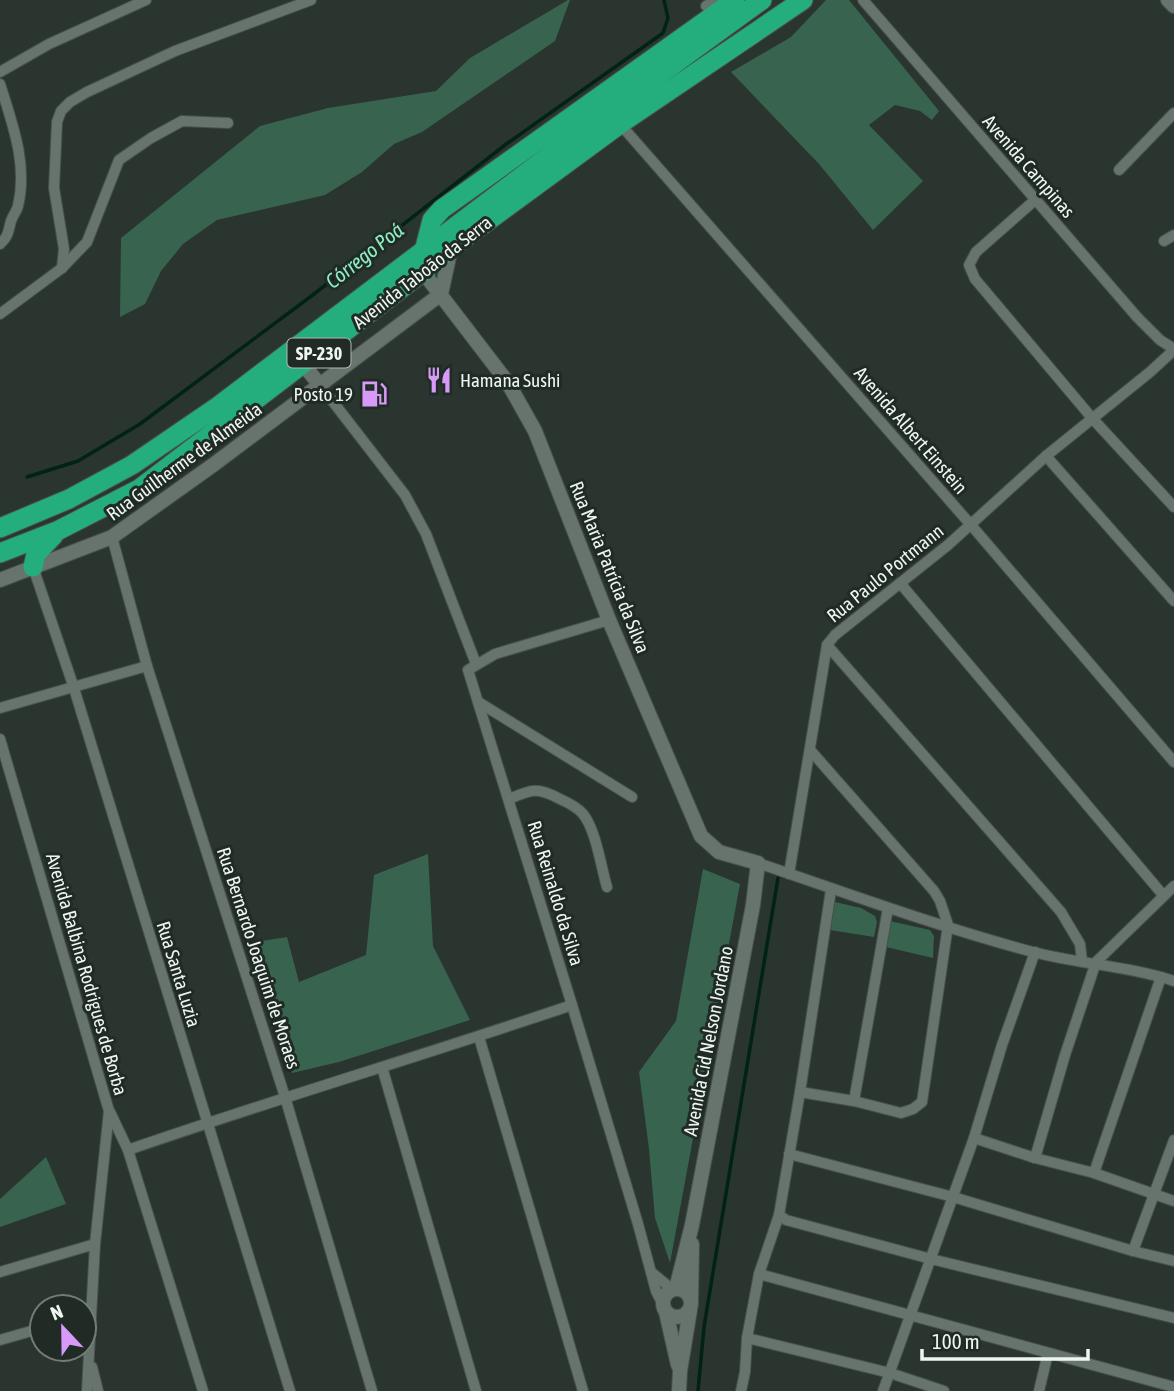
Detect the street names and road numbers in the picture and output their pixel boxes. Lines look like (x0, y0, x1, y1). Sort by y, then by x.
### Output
street label: Avenida Campinas (978, 110, 1080, 222)
street label: Avenida Taboão da Serra (348, 211, 496, 333)
road number: SP-230 (288, 338, 350, 368)
street label: Avenida Albert Einstein (850, 362, 972, 498)
street label: Rua Guilherme de Almeida (102, 397, 266, 525)
street label: Rua Maria Patrícia da Silva (565, 478, 655, 656)
street label: Rua Paulo Portmann (822, 519, 948, 627)
street label: Rua Reinaldo da Silva (524, 818, 588, 968)
street label: Rua Bernardo Joaquim de Moraes (213, 845, 305, 1072)
street label: Avenida Balbina Rodrigues de Borba (42, 850, 132, 1098)
street label: Rua Santa Luzia (152, 918, 206, 1030)
street label: Avenida Cid Nelson Jordano (679, 944, 737, 1138)

